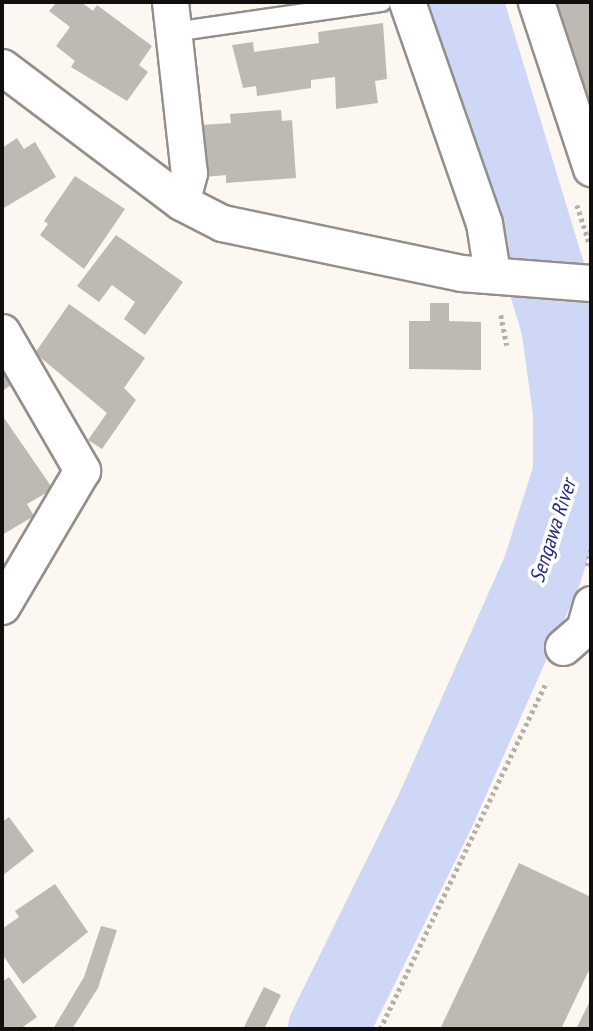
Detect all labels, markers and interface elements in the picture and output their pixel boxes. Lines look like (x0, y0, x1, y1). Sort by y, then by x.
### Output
water label: Sengawa River (525, 476, 581, 586)

